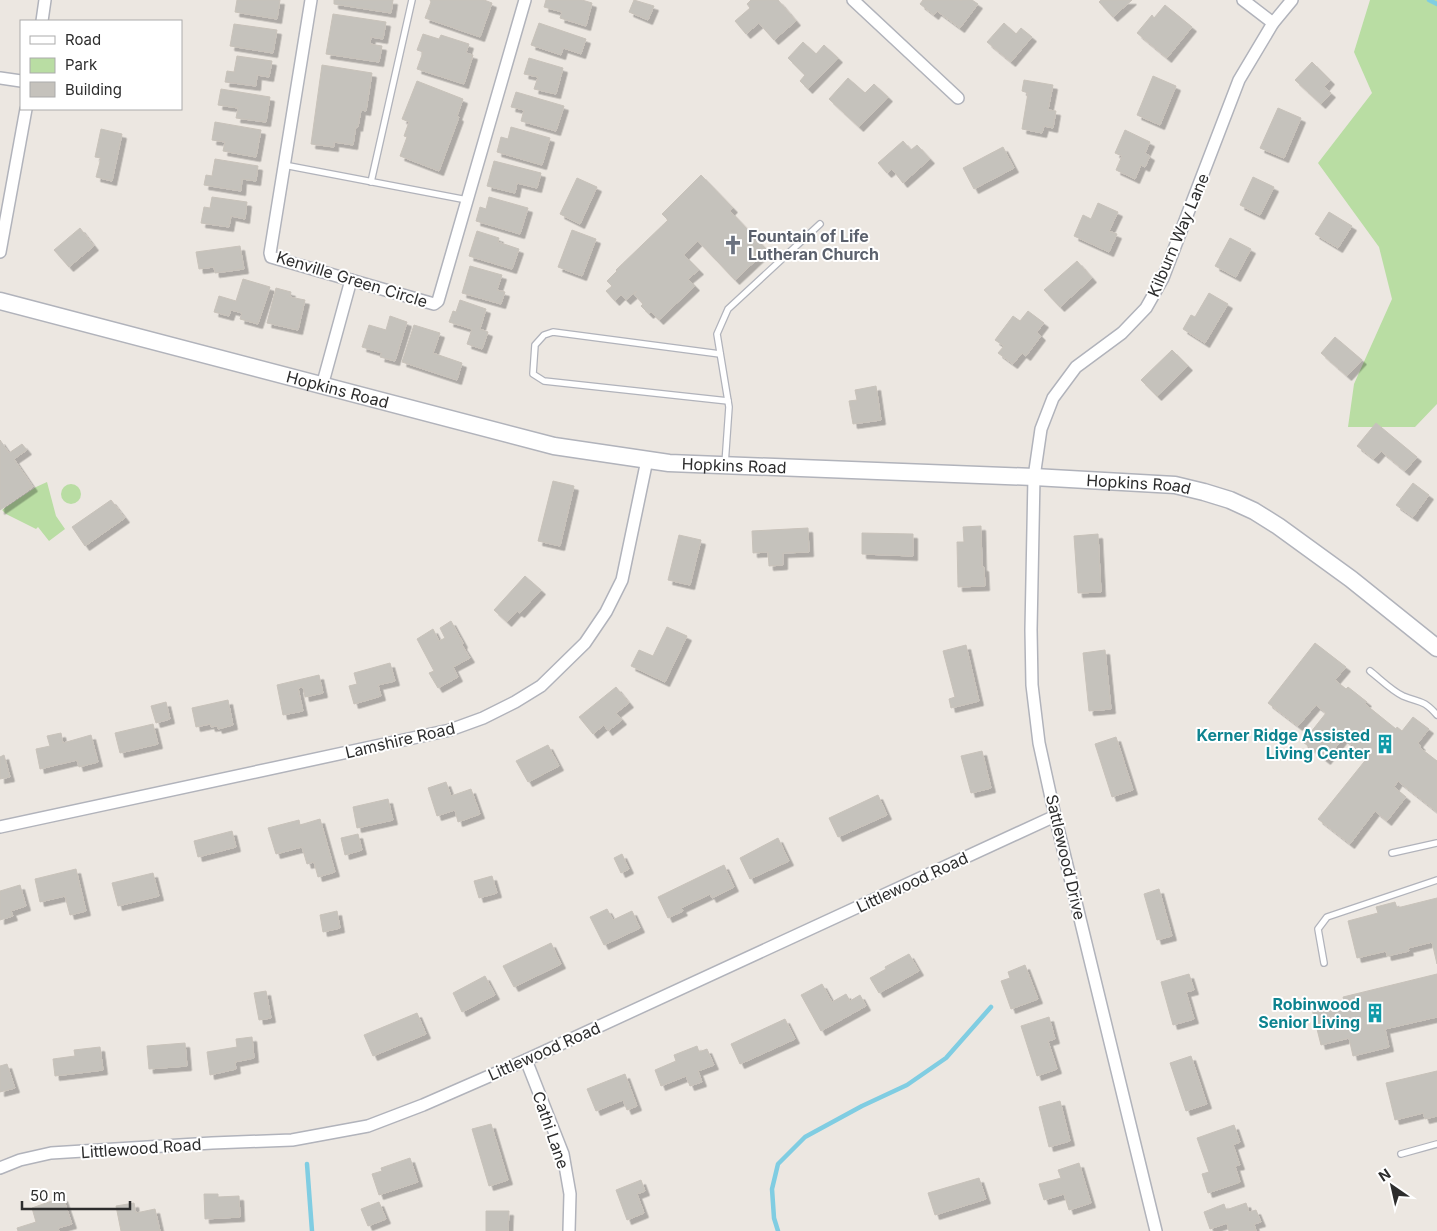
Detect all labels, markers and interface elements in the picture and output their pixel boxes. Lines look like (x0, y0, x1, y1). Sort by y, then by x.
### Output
legend (20, 20, 182, 110)
text: Road (65, 30, 101, 49)
text: Park (65, 55, 98, 74)
text: Building (65, 80, 122, 99)
street label: Kilburn Way Lane (1143, 170, 1213, 300)
place label: Fountain of Life Lutheran Church (748, 226, 879, 264)
church icon: Fountain of Life Lutheran Church (722, 234, 744, 256)
street label: Kenville Green Circle (274, 246, 430, 312)
street label: Hopkins Road (284, 366, 391, 412)
street label: Hopkins Road (681, 453, 787, 477)
street label: Hopkins Road (1086, 470, 1193, 498)
street label: Lamshire Road (343, 718, 457, 762)
place label: Kerner Ridge Assisted Living Center (1197, 725, 1370, 763)
building icon: Kerner Ridge Assisted Living Center (1374, 733, 1396, 755)
street label: Sattlewood Drive (1042, 792, 1090, 922)
street label: Littlewood Road (853, 847, 971, 917)
place label: Robinwood Senior Living (1258, 994, 1360, 1032)
building icon: Robinwood Senior Living (1364, 1002, 1386, 1024)
street label: Littlewood Road (485, 1017, 603, 1085)
street label: Cathi Lane (528, 1089, 574, 1171)
street label: Littlewood Road (80, 1134, 202, 1162)
north arrow (1367, 1161, 1417, 1211)
text: N (1375, 1165, 1394, 1185)
scale bar (22, 1178, 130, 1210)
text: 50 m (30, 1186, 66, 1205)

